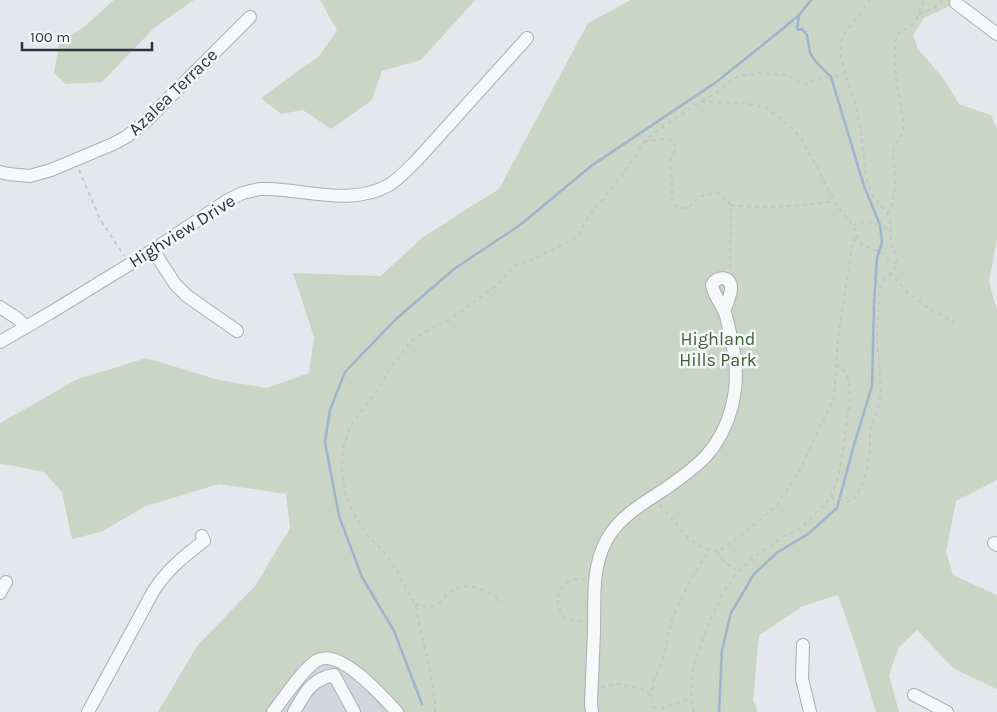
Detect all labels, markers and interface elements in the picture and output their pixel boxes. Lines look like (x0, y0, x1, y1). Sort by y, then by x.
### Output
scale bar (22, 20, 152, 52)
text: 100 m (30, 28, 70, 46)
street label: Azalea Terrace (124, 44, 222, 140)
street label: Highview Drive (125, 189, 239, 273)
park label: Highland Hills Park (679, 328, 757, 371)

